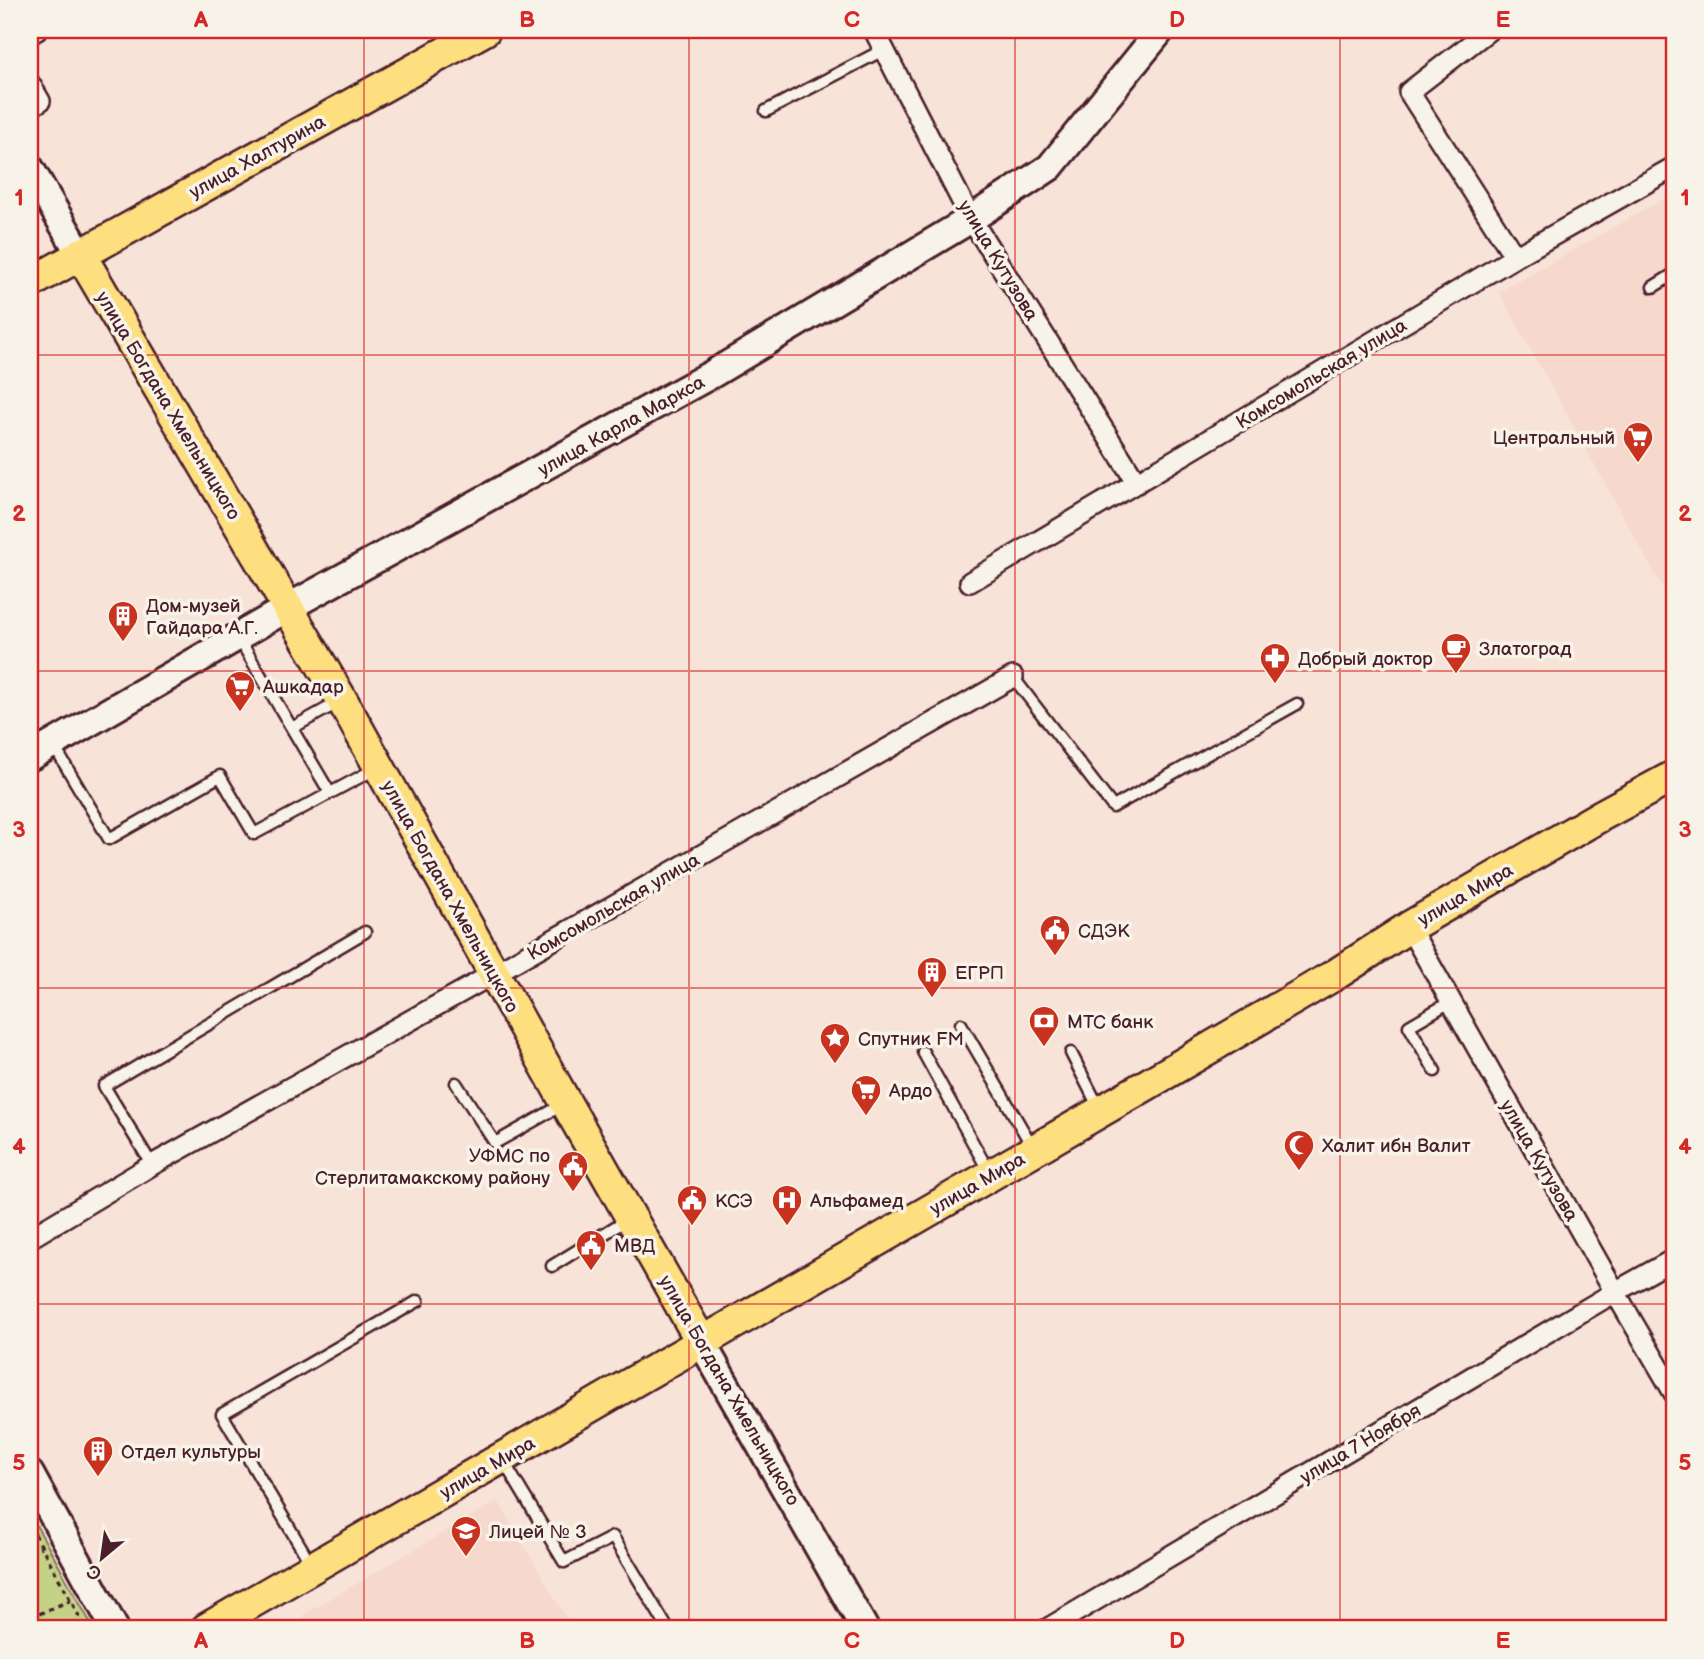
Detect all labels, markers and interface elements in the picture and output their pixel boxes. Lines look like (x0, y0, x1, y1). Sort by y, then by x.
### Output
text: A (193, 6, 209, 34)
text: B (519, 6, 535, 34)
text: C (844, 6, 860, 34)
text: D (1169, 6, 1185, 34)
text: E (1496, 6, 1511, 34)
street label: улица Халтурина (186, 110, 330, 204)
text: 1 (14, 184, 24, 212)
text: 1 (1680, 184, 1690, 212)
street label: улица Кутузова (953, 196, 1043, 325)
street label: улица Богдана Хмельницкого (90, 288, 245, 524)
street label: Комсомольская улица (1232, 314, 1411, 434)
street label: улица Карла Маркса (534, 371, 709, 482)
supermarket icon: Центральный (1621, 420, 1655, 464)
place label: Центральный (1493, 427, 1615, 450)
text: 2 (12, 500, 26, 528)
text: 2 (1678, 500, 1692, 528)
place label: Дом-музей Гайдара А.Г. (146, 595, 258, 640)
building icon: Дом-музей Гайдара А.Г. (106, 599, 140, 643)
cafe icon: Златоград (1439, 631, 1473, 675)
place label: Златоград (1479, 638, 1572, 661)
pharmacy icon: Добрый доктор (1258, 641, 1292, 685)
place label: Добрый доктор (1298, 648, 1433, 671)
supermarket icon: Ашкадар (223, 669, 257, 713)
place label: Ашкадар (262, 676, 344, 699)
street label: улица Богдана Хмельницкого (376, 777, 523, 1017)
text: 3 (12, 816, 26, 844)
text: 3 (1678, 816, 1692, 844)
street label: Комсомольская улица (524, 849, 704, 966)
street label: улица Мира (1414, 859, 1517, 932)
public building icon: СДЭК (1038, 913, 1072, 957)
place label: СДЭК (1078, 920, 1130, 943)
building icon: ЕГРП (915, 955, 949, 999)
place label: ЕГРП (955, 962, 1004, 985)
bank icon: МТС банк (1027, 1004, 1061, 1048)
place label: МТС банк (1067, 1011, 1153, 1034)
place icon: Спутник FM (818, 1021, 852, 1065)
place label: Спутник FM (858, 1028, 964, 1051)
supermarket icon: Ардо (849, 1073, 883, 1117)
place label: Ардо (888, 1080, 932, 1103)
street label: улица Кутузова (1495, 1096, 1583, 1226)
mosque icon: Халит ибн Валит (1282, 1128, 1316, 1172)
text: 4 (12, 1133, 26, 1161)
text: 4 (1678, 1133, 1692, 1161)
place label: Халит ибн Валит (1322, 1135, 1471, 1158)
place label: УФМС по Стерлитамакскому району (315, 1145, 550, 1190)
street label: улица Мира (926, 1148, 1029, 1221)
public building icon: УФМС по Стерлитамакскому району (556, 1149, 590, 1193)
public building icon: КСЭ (675, 1183, 709, 1227)
hospital icon: Альфамед (770, 1183, 804, 1227)
place label: КСЭ (715, 1190, 753, 1213)
place label: Альфамед (809, 1190, 904, 1213)
public building icon: МВД (574, 1228, 608, 1272)
place label: МВД (614, 1235, 655, 1258)
street label: улица Богдана Хмельницкого (653, 1272, 804, 1510)
street label: улица 7 Ноября (1296, 1399, 1425, 1489)
street label: улица Мира (436, 1432, 539, 1505)
building icon: Отдел культуры (81, 1434, 115, 1478)
place label: Отдел культуры (121, 1441, 261, 1464)
text: 5 (12, 1449, 26, 1477)
text: 5 (1678, 1449, 1692, 1477)
school or university icon: Лицей № 3 (449, 1514, 483, 1558)
place label: Лицей № 3 (488, 1521, 587, 1544)
north arrow (66, 1522, 136, 1592)
text: С (83, 1558, 106, 1585)
text: A (193, 1627, 209, 1655)
text: B (519, 1627, 535, 1655)
text: C (844, 1627, 860, 1655)
text: D (1169, 1627, 1185, 1655)
text: E (1496, 1627, 1511, 1655)

